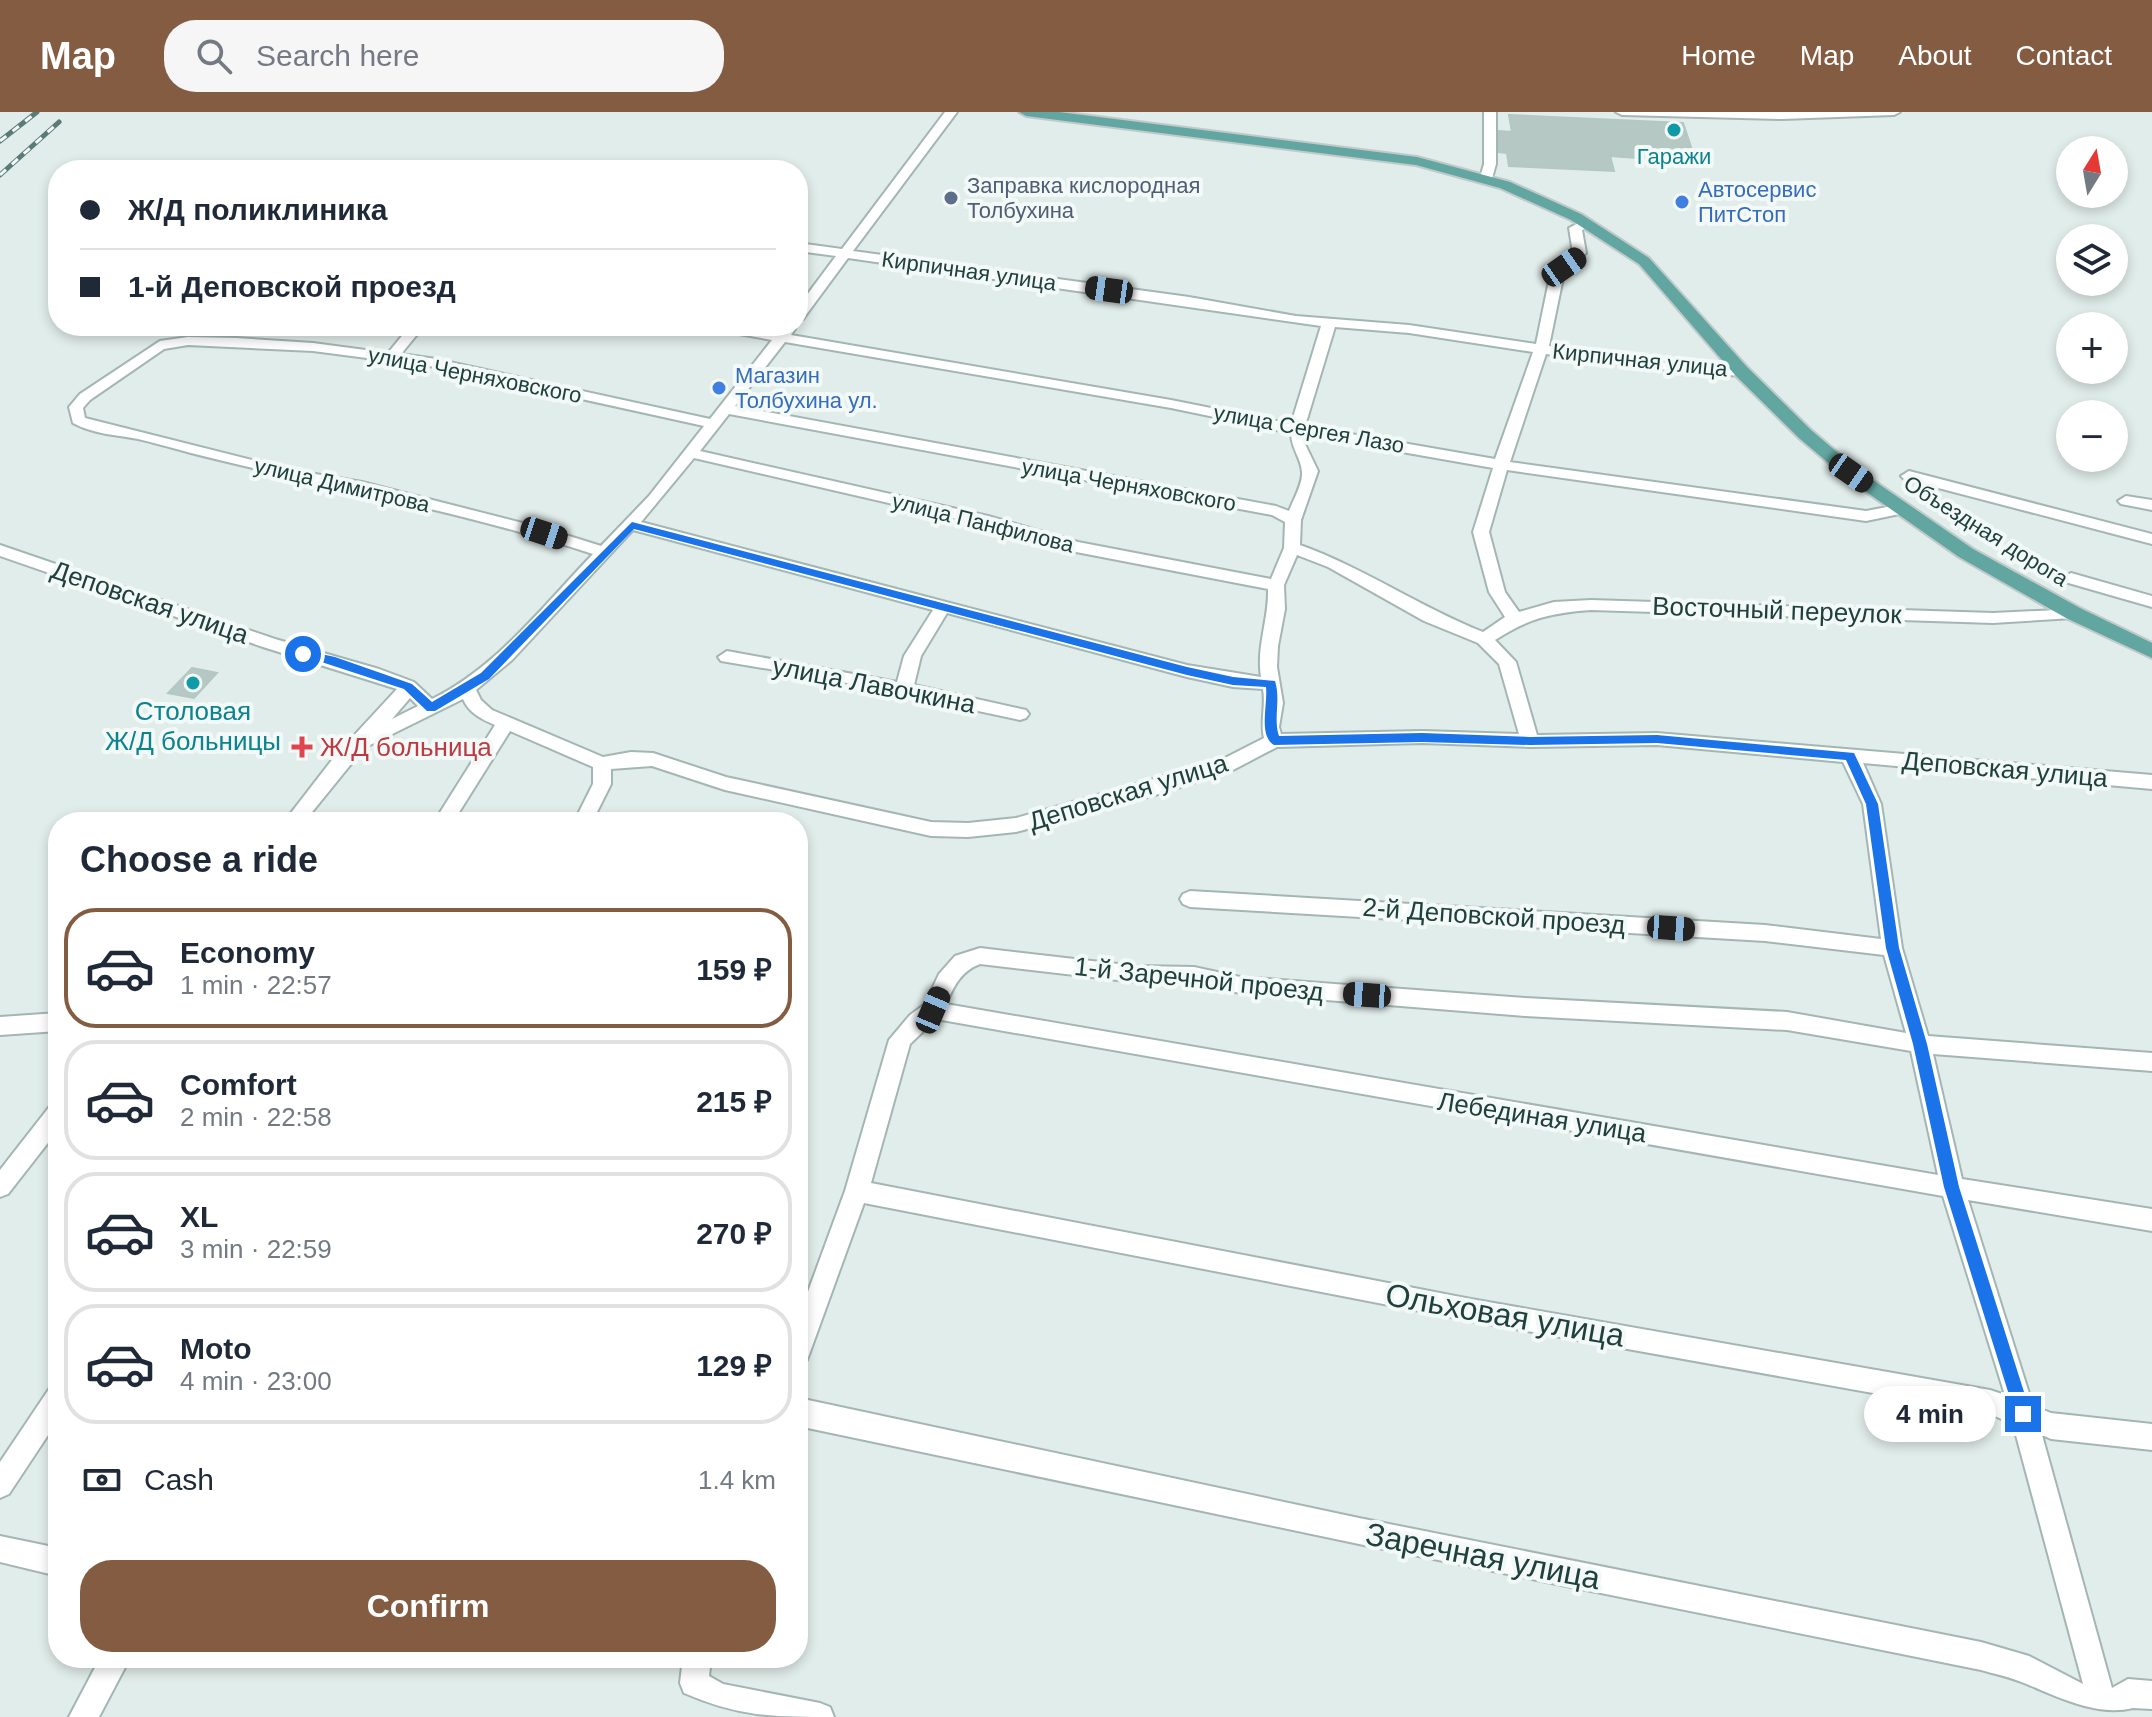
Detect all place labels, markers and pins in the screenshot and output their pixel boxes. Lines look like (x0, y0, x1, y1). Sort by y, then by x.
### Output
marker: Гаражи (1665, 121, 1683, 139)
place label: Гаражи (1637, 144, 1711, 169)
place label: Заправка кислородная Толбухина (967, 173, 1200, 223)
place label: Автосервис ПитСтоп (1698, 177, 1816, 227)
marker: Заправка кислородная Толбухина (942, 189, 960, 207)
marker: Автосервис ПитСтоп (1673, 193, 1691, 211)
place label: Магазин Толбухина ул. (735, 363, 878, 413)
marker: Магазин Толбухина ул. (710, 379, 728, 397)
marker: Столовая Ж/Д больницы (184, 674, 202, 692)
place label: Столовая Ж/Д больницы (105, 696, 281, 756)
place label: Ж/Д больница (320, 732, 492, 762)
marker: Ж/Д больница (291, 736, 313, 758)

